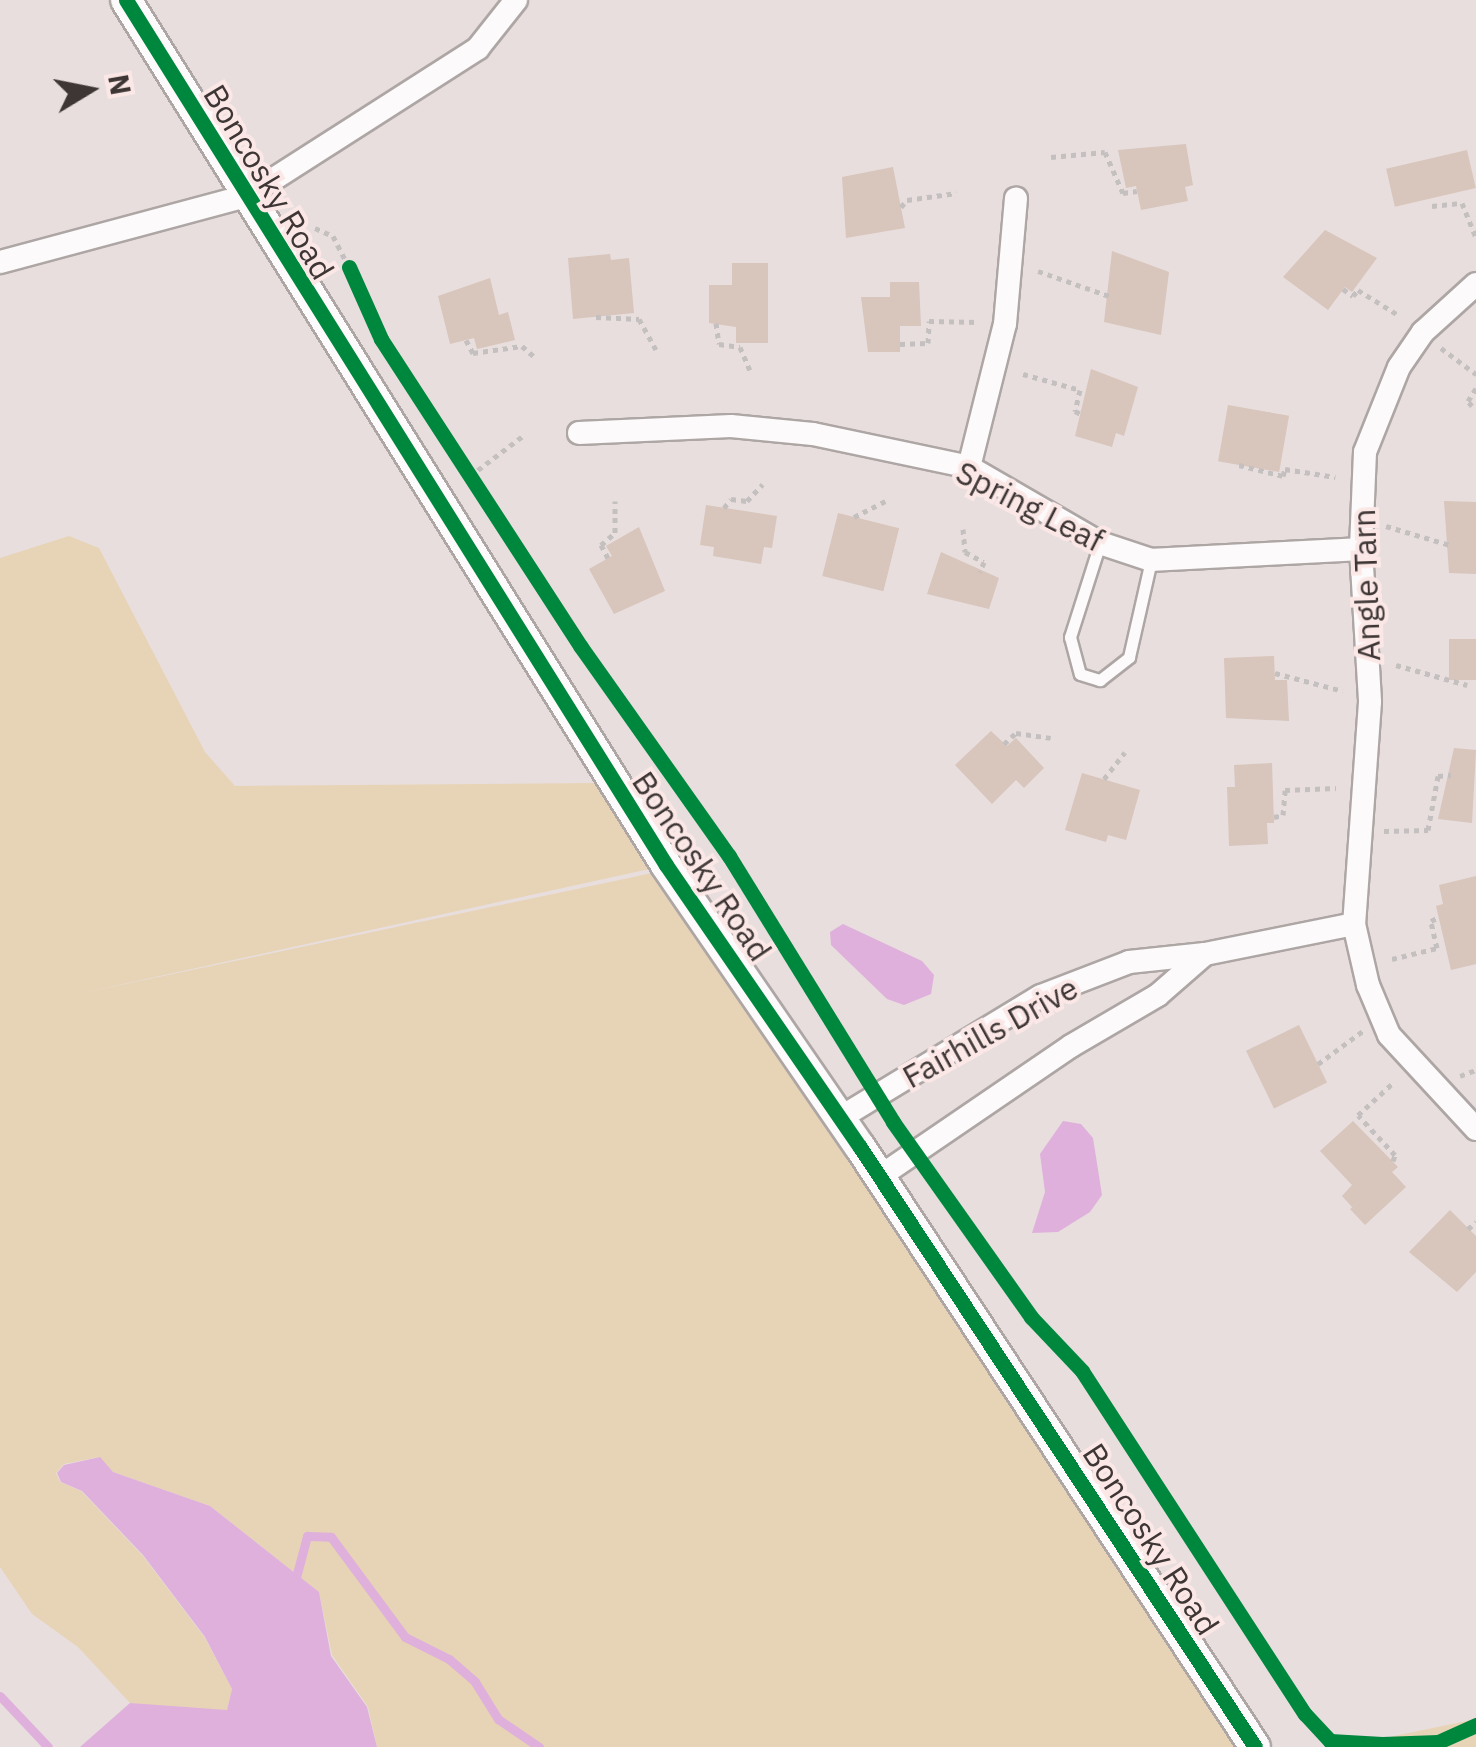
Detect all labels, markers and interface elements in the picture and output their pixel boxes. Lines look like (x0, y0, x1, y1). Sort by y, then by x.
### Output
north arrow (40, 40, 140, 140)
text: N (100, 72, 140, 98)
street label: Boncosky Road (196, 78, 342, 286)
street label: Spring Leaf (950, 453, 1110, 559)
street label: Angle Tarn (1344, 508, 1388, 662)
street label: Boncosky Road (624, 764, 780, 968)
street label: Fairhills Drive (896, 968, 1084, 1096)
street label: Boncosky Road (1075, 1436, 1227, 1642)

